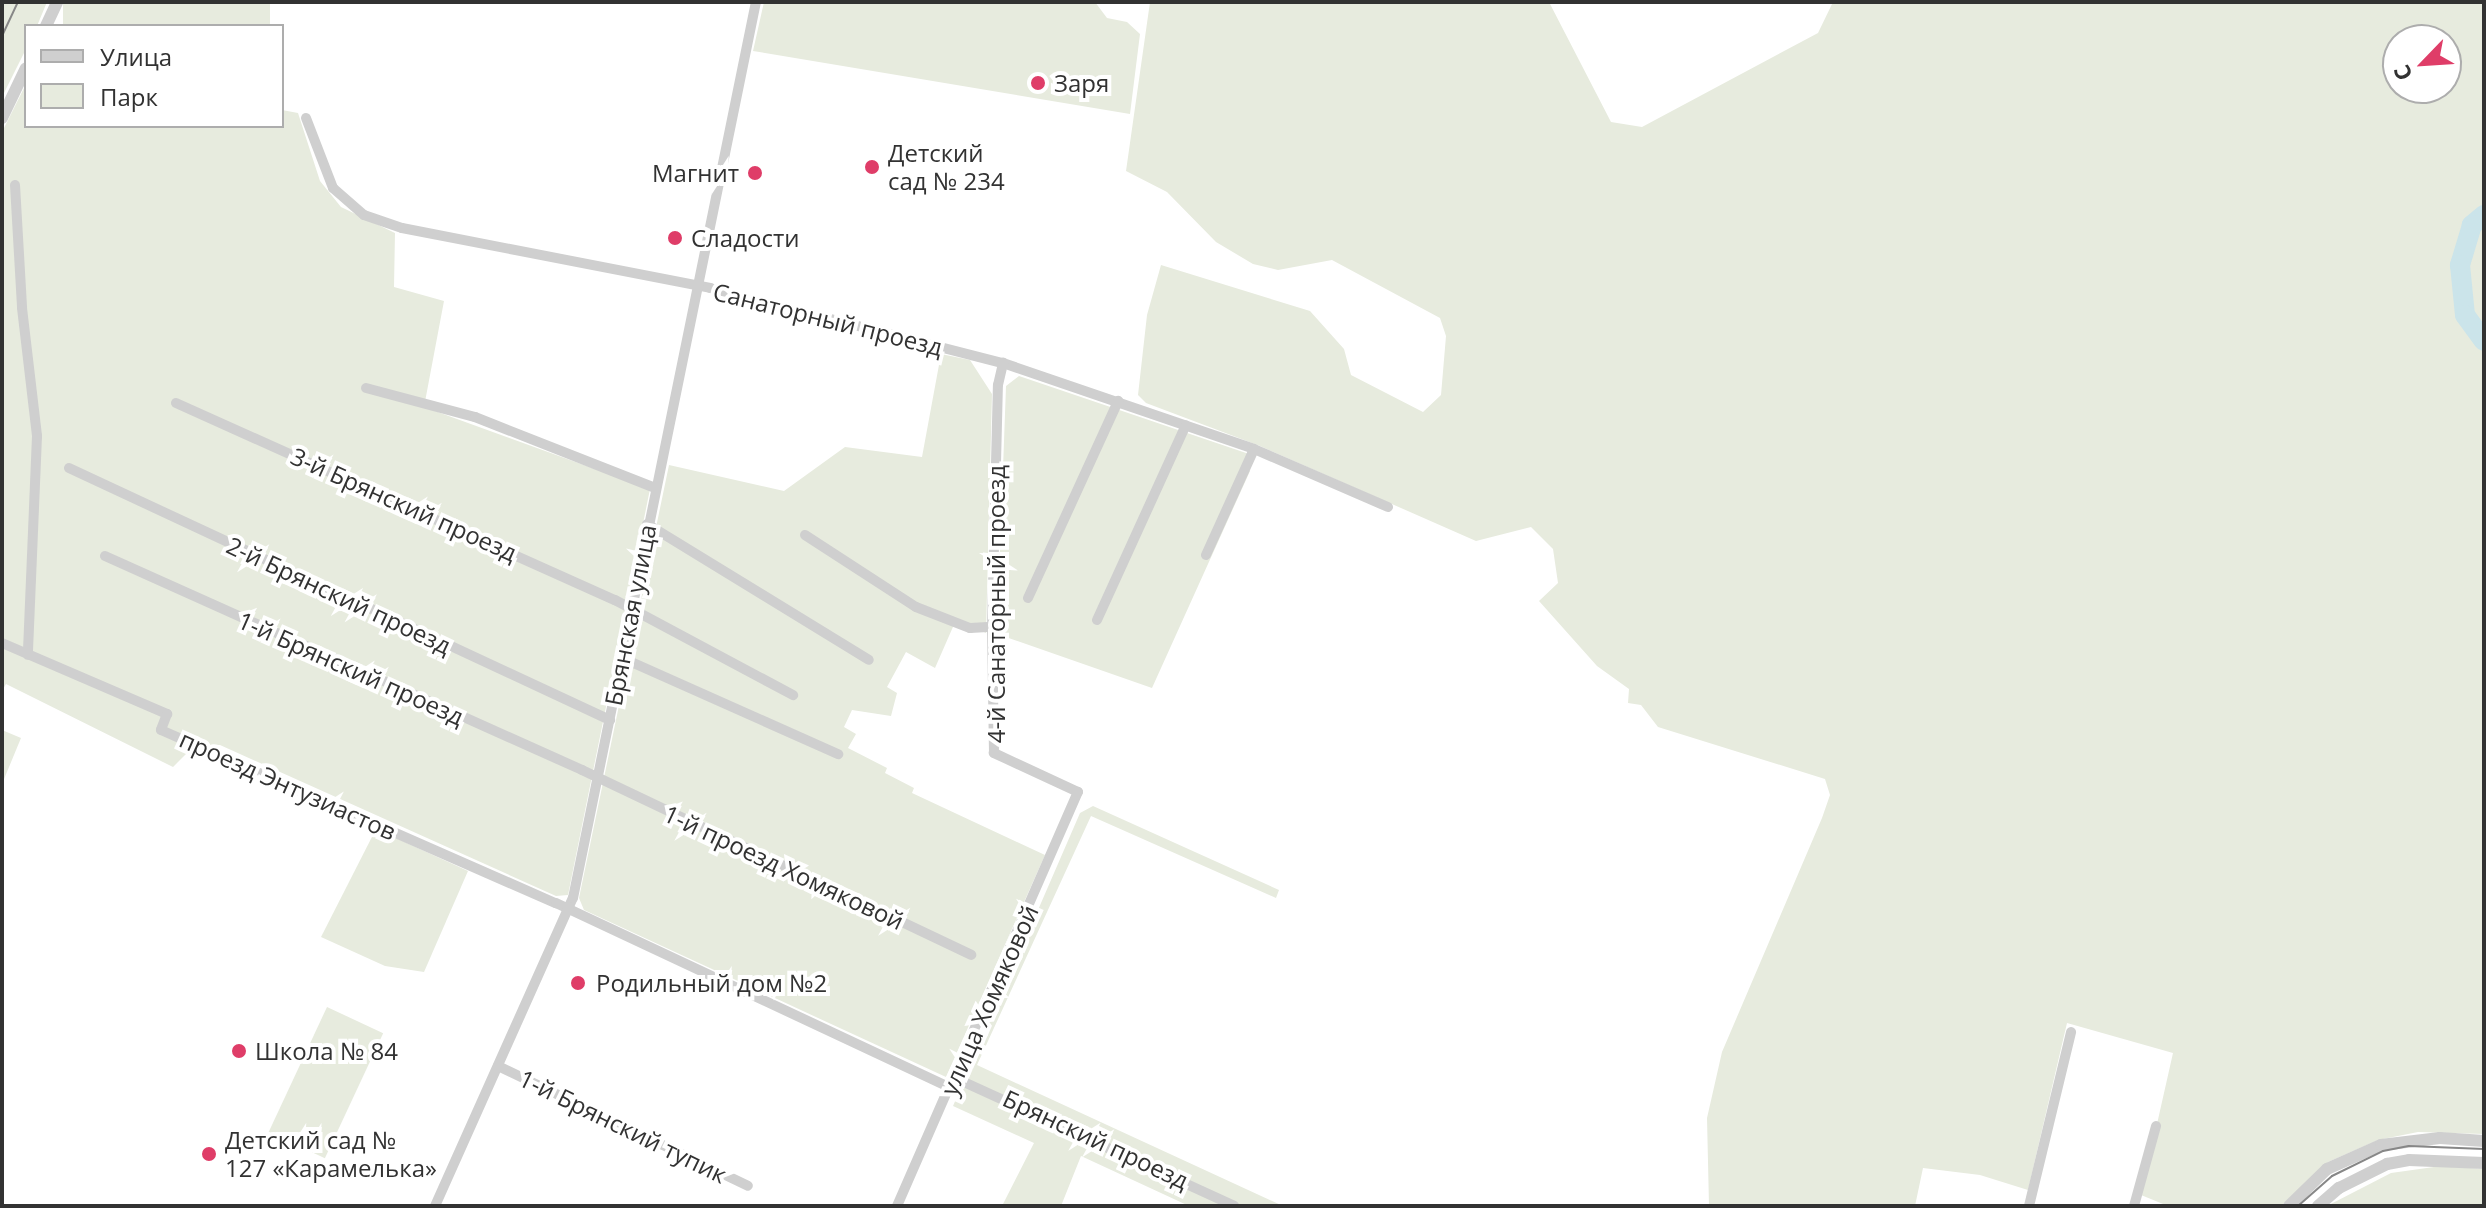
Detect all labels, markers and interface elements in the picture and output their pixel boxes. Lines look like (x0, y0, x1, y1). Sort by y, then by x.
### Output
legend (24, 24, 284, 128)
north arrow (2382, 24, 2462, 104)
text: Улица (100, 40, 172, 73)
text: С (2386, 61, 2419, 86)
place label: Заря (1054, 69, 1109, 97)
marker: Заря (1029, 74, 1047, 92)
text: Парк (100, 80, 158, 113)
place label: Детский сад № 234 (888, 139, 1005, 195)
marker: Детский сад № 234 (863, 158, 881, 176)
place label: Магнит (652, 159, 739, 187)
marker: Магнит (746, 164, 764, 182)
place label: Сладости (691, 224, 799, 252)
marker: Сладости (666, 229, 684, 247)
street label: Санаторный проезд (710, 277, 946, 361)
street label: 3-й Брянский проезд (287, 441, 521, 567)
street label: 4-й Санаторный проезд (982, 465, 1010, 743)
street label: Брянская улица (598, 522, 662, 708)
street label: 2-й Брянский проезд (222, 530, 456, 660)
street label: 1-й Брянский проезд (234, 605, 468, 731)
street label: проезд Энтузиастов (175, 724, 401, 846)
street label: 1-й проезд Хомяковой (659, 799, 909, 935)
street label: улица Хомяковой (934, 900, 1044, 1100)
place label: Родильный дом №2 (596, 969, 827, 997)
marker: Родильный дом №2 (567, 972, 589, 994)
place label: Школа № 84 (255, 1037, 398, 1065)
marker: Школа № 84 (230, 1042, 248, 1060)
street label: 1-й Брянский тупик (515, 1063, 731, 1189)
street label: Брянский проезд (999, 1083, 1193, 1195)
place label: Детский сад № 127 «Карамелька» (225, 1126, 437, 1182)
marker: Детский сад № 127 «Карамелька» (200, 1145, 218, 1163)

